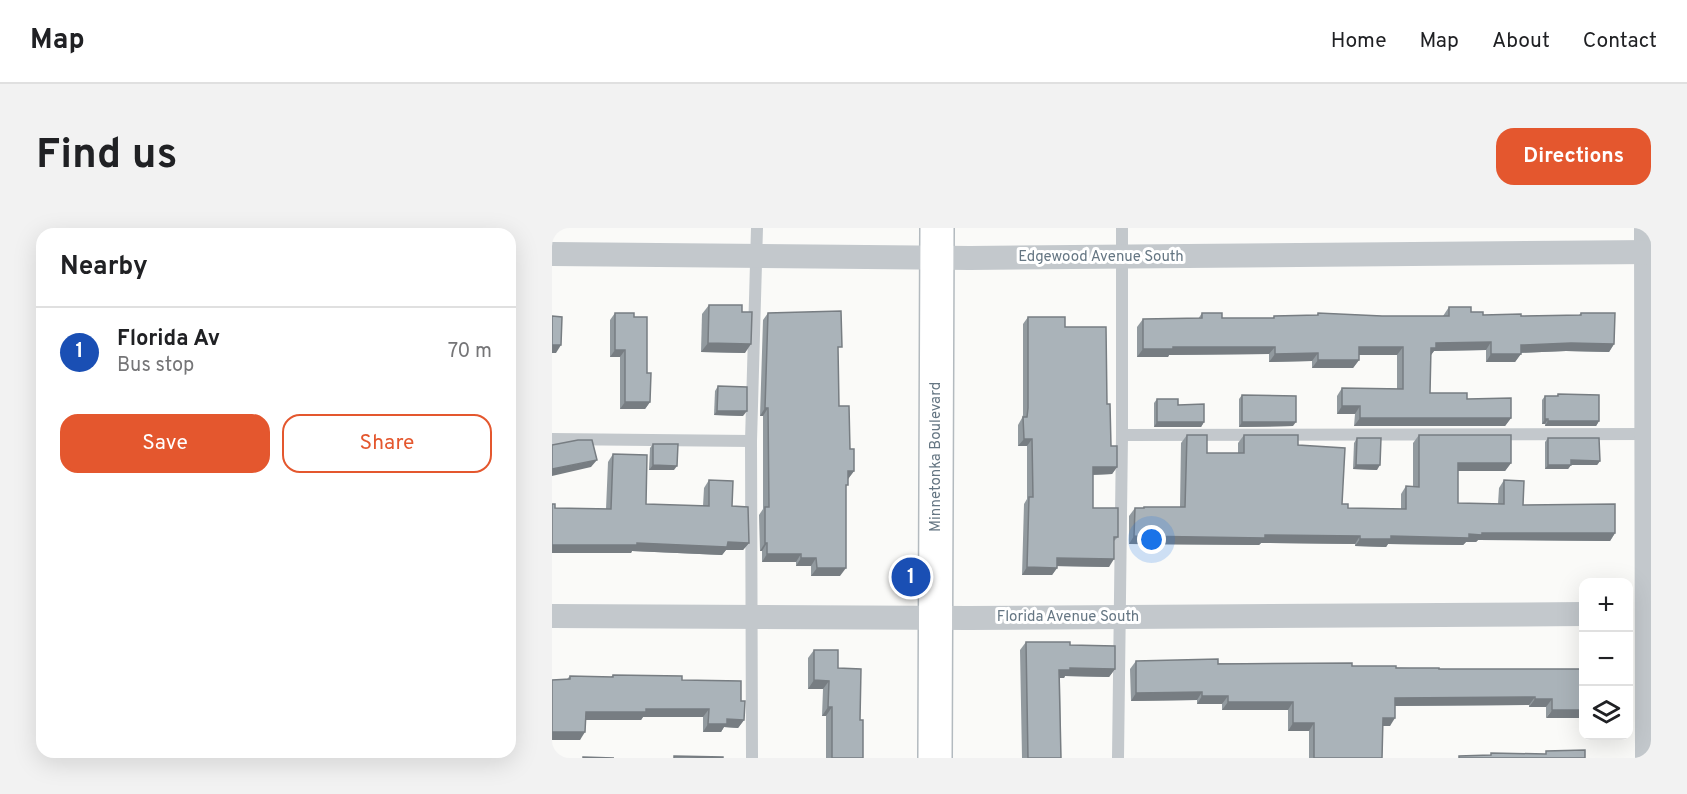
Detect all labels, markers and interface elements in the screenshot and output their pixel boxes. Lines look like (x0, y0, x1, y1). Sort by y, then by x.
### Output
text: Map (30, 23, 85, 59)
text: Home (1331, 28, 1387, 55)
text: Map (1420, 28, 1459, 55)
text: About (1492, 28, 1550, 55)
text: Contact (1583, 28, 1657, 55)
button: Directions (1496, 128, 1651, 185)
text: Find us (36, 130, 177, 183)
street label: Edgewood Avenue South (1018, 248, 1184, 267)
text: Nearby (60, 251, 148, 284)
text: Florida Av (117, 326, 220, 353)
text: 1 (76, 339, 84, 365)
text: 70 m (448, 339, 492, 365)
text: Bus stop (117, 353, 194, 379)
street label: Minnetonka Boulevard (927, 382, 946, 532)
button: Save (60, 414, 270, 473)
button: Share (282, 414, 492, 473)
your location (1137, 525, 1166, 554)
pin: 1 (892, 554, 930, 600)
map controls (1579, 578, 1633, 740)
button: + (1579, 578, 1633, 632)
street label: Florida Avenue South (997, 608, 1139, 627)
button: − (1579, 632, 1633, 686)
button: layers (1579, 686, 1633, 740)

